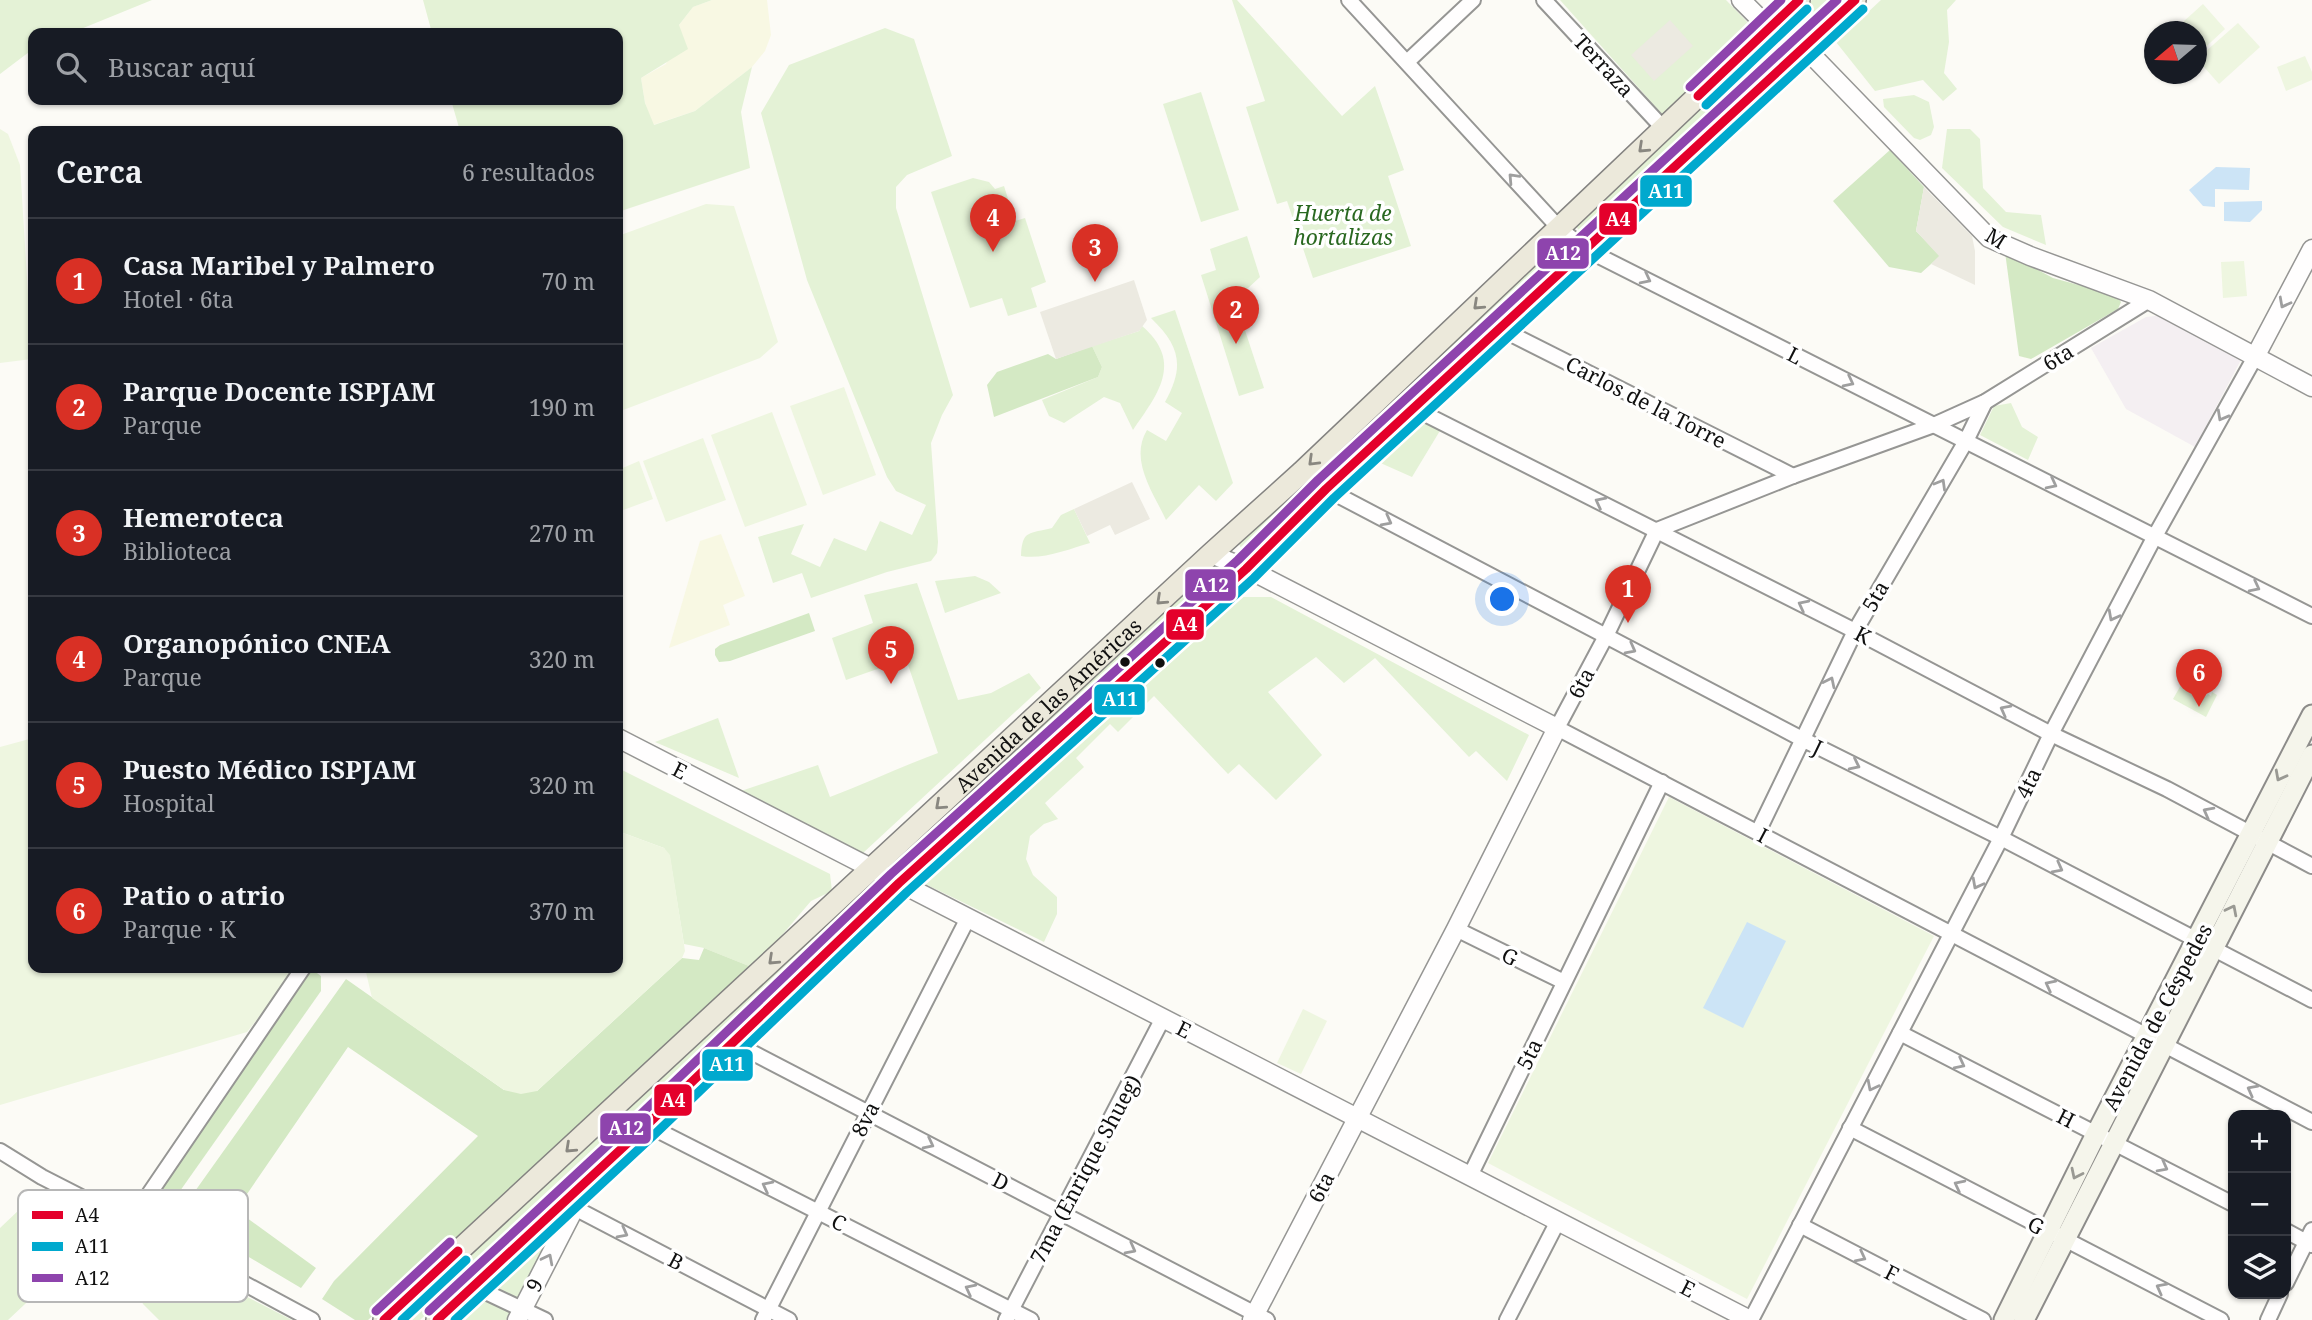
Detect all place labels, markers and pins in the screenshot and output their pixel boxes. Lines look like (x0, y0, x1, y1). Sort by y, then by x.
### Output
pin: 4 (970, 194, 1016, 252)
pin: 3 (1072, 224, 1118, 282)
pin: 2 (1213, 286, 1259, 344)
pin: 1 (1605, 565, 1651, 623)
pin: 5 (868, 626, 914, 684)
pin: 6 (2176, 649, 2222, 707)
unlabelled marker (1118, 655, 1132, 669)
unlabelled marker (1153, 656, 1167, 670)

